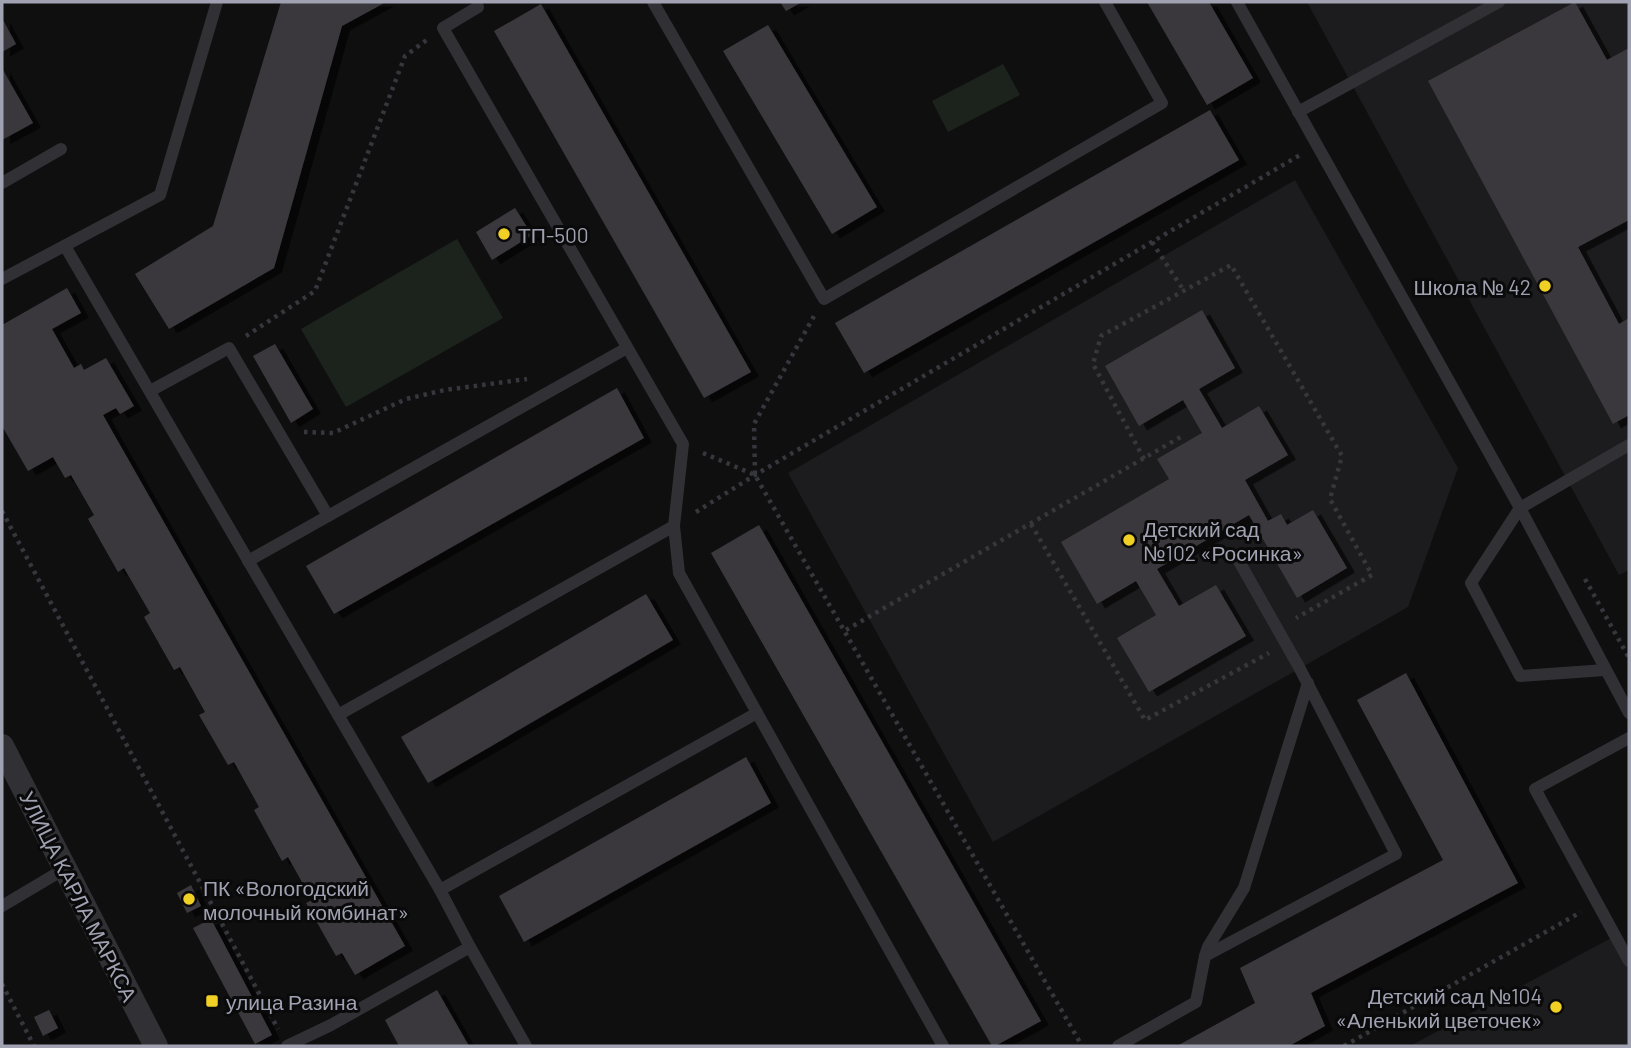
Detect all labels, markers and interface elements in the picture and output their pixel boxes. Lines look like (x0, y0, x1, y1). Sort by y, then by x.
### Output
place label: ТП-500 (518, 222, 589, 247)
marker: ТП-500 (496, 226, 512, 242)
place label: Школа № 42 (1413, 274, 1531, 299)
marker: Школа № 42 (1537, 278, 1553, 294)
place label: Детский сад №102 «Росинка» (1143, 516, 1303, 565)
marker: Детский сад №102 «Росинка» (1121, 532, 1137, 548)
street label: УЛИЦА КАРЛА МАРКСА (15, 787, 143, 1005)
place label: ПК «Вологодский молочный комбинат» (203, 875, 409, 924)
marker: ПК «Вологодский молочный комбинат» (181, 891, 197, 907)
place label: Детский сад №104 «Аленький цветочек» (1336, 983, 1542, 1032)
place label: улица Разина (226, 989, 358, 1014)
marker: улица Разина (204, 993, 220, 1009)
marker: Детский сад №104 «Аленький цветочек» (1548, 999, 1564, 1015)

